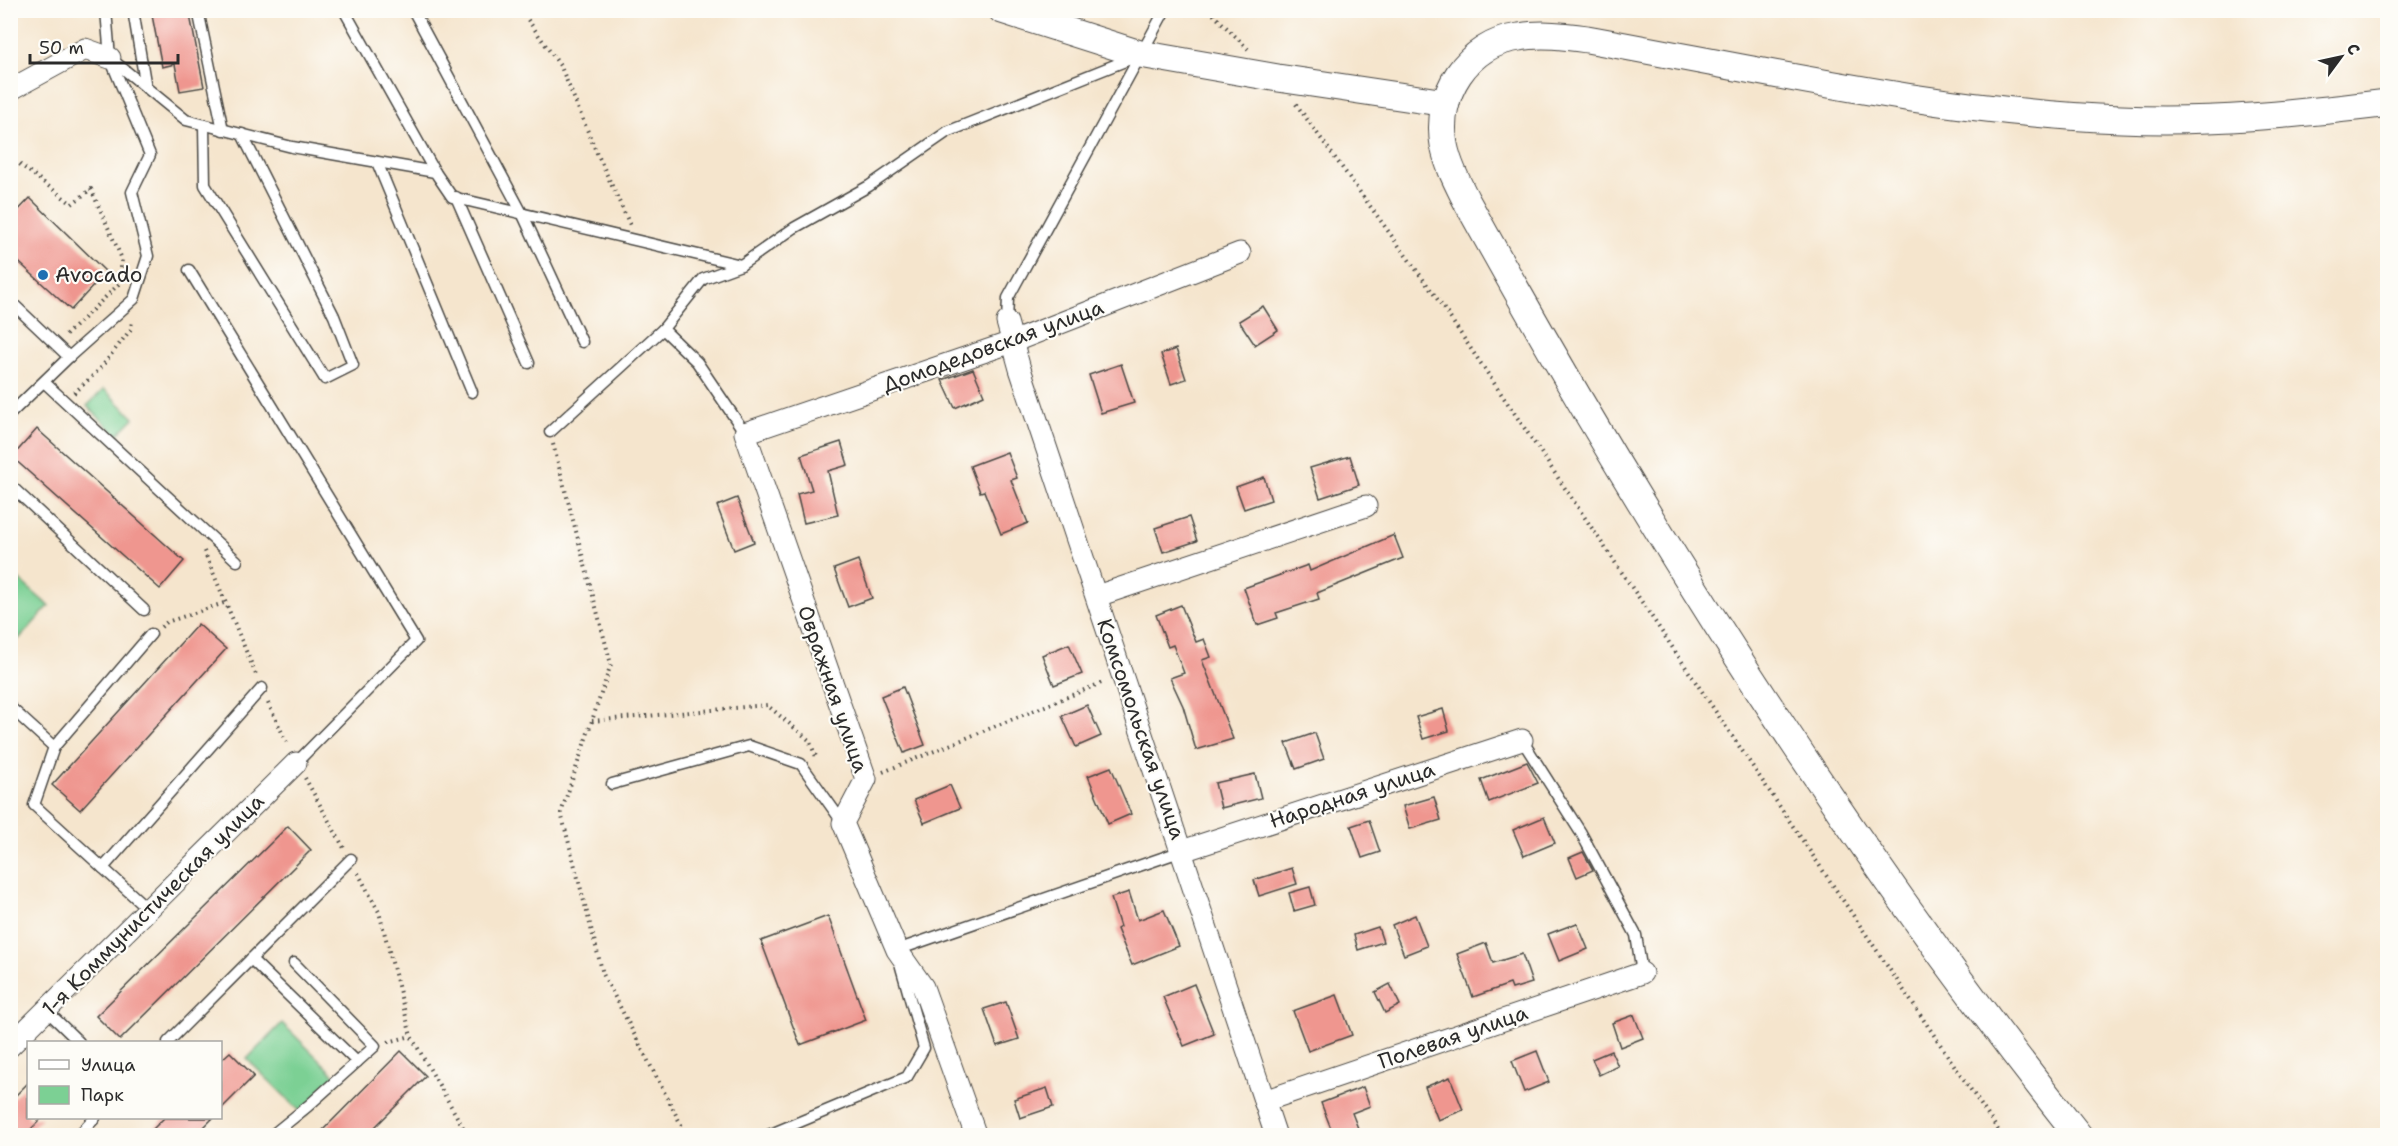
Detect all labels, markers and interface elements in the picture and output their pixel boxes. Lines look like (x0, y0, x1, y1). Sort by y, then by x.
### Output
scale bar (30, 27, 178, 65)
north arrow (2311, 27, 2371, 87)
text: 50 m (39, 36, 84, 60)
text: С (2342, 39, 2365, 59)
place label: Avocado (55, 261, 142, 289)
marker: Avocado (36, 268, 50, 282)
street label: Домодедовская улица (879, 293, 1107, 399)
street label: Овражная улица (791, 602, 875, 776)
street label: Комсомольская улица (1090, 615, 1192, 843)
street label: Народная улица (1266, 755, 1438, 835)
street label: 1-я Коммунистическая улица (36, 788, 270, 1022)
street label: Полевая улица (1375, 998, 1531, 1076)
legend (27, 1041, 222, 1119)
text: Улица (81, 1053, 135, 1077)
text: Парк (81, 1083, 124, 1107)

